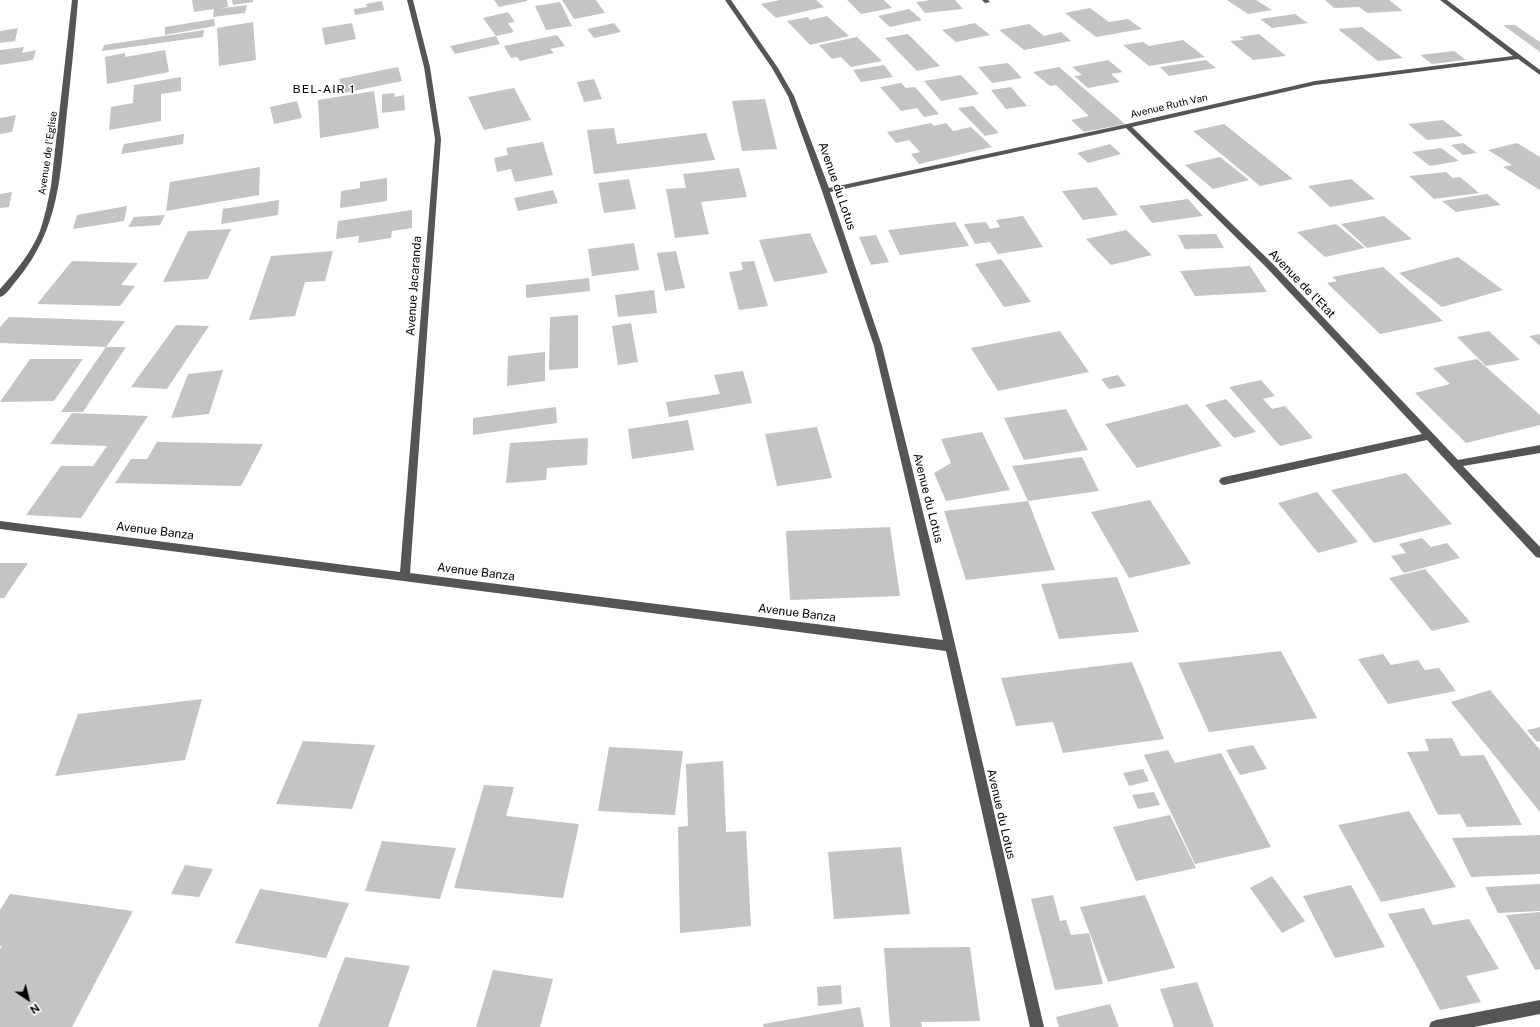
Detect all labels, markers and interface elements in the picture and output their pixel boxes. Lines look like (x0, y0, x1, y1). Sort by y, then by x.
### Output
district label: BEL-AIR 1 (293, 82, 355, 96)
street label: Avenue Ruth Van (1129, 91, 1209, 121)
street label: Avenue de l'Eglise (36, 110, 60, 196)
street label: Avenue du Lotus (815, 140, 859, 232)
street label: Avenue Jacaranda (403, 235, 425, 337)
street label: Avenue de l'Etat (1266, 247, 1338, 321)
street label: Avenue du Lotus (910, 452, 946, 544)
street label: Avenue Banza (115, 519, 195, 543)
street label: Avenue Banza (436, 560, 516, 584)
street label: Avenue Banza (757, 601, 837, 625)
street label: Avenue du Lotus (984, 768, 1018, 860)
north arrow (8, 979, 48, 1019)
text: N (28, 1001, 42, 1016)

